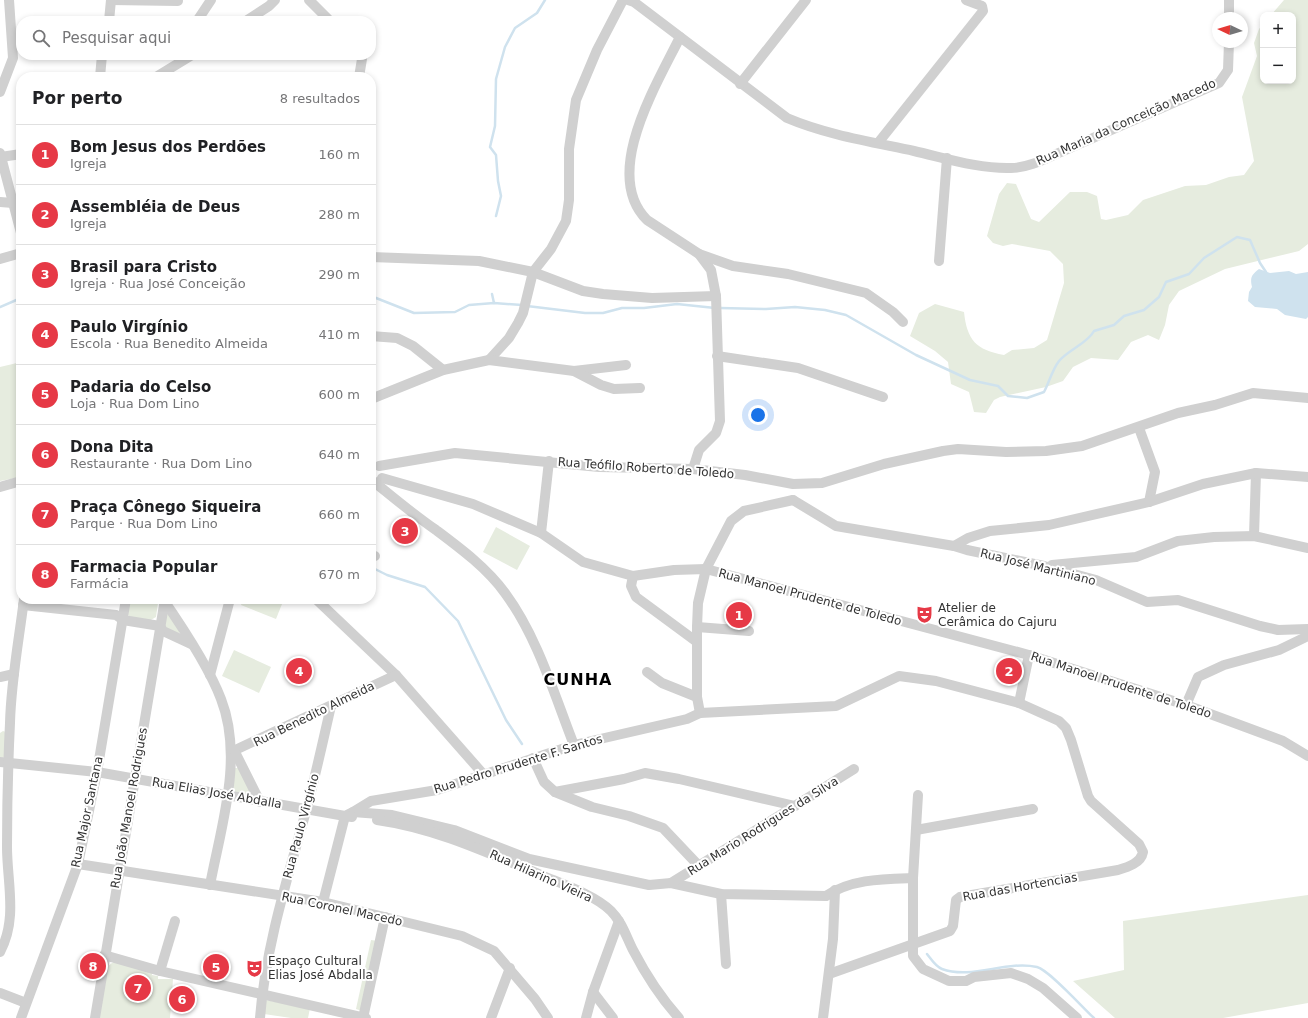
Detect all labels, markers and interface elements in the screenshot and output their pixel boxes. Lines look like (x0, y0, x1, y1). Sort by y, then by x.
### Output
north arrow (1212, 12, 1248, 48)
map controls (1260, 12, 1296, 84)
button: + (1260, 12, 1296, 48)
search box (16, 16, 376, 60)
icon: search (30, 27, 52, 49)
text: Pesquisar aqui (62, 29, 171, 47)
button: − (1260, 48, 1296, 84)
street label: Rua Maria da Conceição Macedo (1034, 76, 1218, 168)
text: Por perto (32, 88, 122, 108)
text: 8 resultados (280, 91, 360, 106)
text: Bom Jesus dos Perdões (70, 138, 266, 156)
text: 1 (40, 147, 50, 162)
text: 160 m (318, 147, 360, 162)
text: Igreja (70, 156, 107, 171)
text: Assembléia de Deus (70, 198, 240, 216)
text: 2 (40, 207, 50, 222)
text: 280 m (318, 207, 360, 222)
text: Igreja (70, 216, 107, 231)
text: Brasil para Cristo (70, 258, 217, 276)
text: 3 (40, 267, 50, 282)
text: 290 m (318, 267, 360, 282)
text: Igreja · Rua José Conceição (70, 276, 246, 291)
text: Paulo Virgínio (70, 318, 188, 336)
text: 4 (40, 327, 50, 342)
text: 410 m (318, 327, 360, 342)
text: Escola · Rua Benedito Almeida (70, 336, 268, 351)
text: Padaria do Celso (70, 378, 211, 396)
text: 5 (40, 387, 50, 402)
text: 600 m (318, 387, 360, 402)
text: Loja · Rua Dom Lino (70, 396, 200, 411)
your location (748, 405, 768, 425)
text: Dona Dita (70, 438, 154, 456)
text: 6 (40, 447, 50, 462)
text: 640 m (318, 447, 360, 462)
street label: Rua Teófilo Roberto de Toledo (557, 455, 735, 481)
text: Restaurante · Rua Dom Lino (70, 456, 252, 471)
text: Praça Cônego Siqueira (70, 498, 261, 516)
text: 7 (40, 507, 50, 522)
text: 660 m (318, 507, 360, 522)
text: Parque · Rua Dom Lino (70, 516, 218, 531)
pin: 3 (392, 516, 418, 546)
street label: Rua José Martiniano (979, 546, 1097, 588)
text: Farmacia Popular (70, 558, 217, 576)
street label: Rua Manoel Prudente de Toledo (717, 566, 903, 628)
text: 8 (40, 567, 50, 582)
text: 670 m (318, 567, 360, 582)
text: Farmácia (70, 576, 129, 591)
pin: 1 (726, 600, 752, 630)
place label: Atelier de Cerâmica do Cajuru (938, 601, 1057, 629)
theatre icon: Atelier de Cerâmica do Cajuru (915, 605, 935, 625)
street label: Rua Manoel Prudente de Toledo (1029, 649, 1213, 721)
pin: 4 (286, 656, 312, 686)
pin: 2 (996, 656, 1022, 686)
district label: CUNHA (544, 670, 612, 689)
street label: Rua Benedito Almeida (251, 679, 377, 749)
street label: Rua João Manoel Rodrigues (108, 727, 150, 889)
street label: Rua Pedro Prudente F. Santos (432, 732, 604, 796)
street label: Rua Major Santana (68, 755, 106, 869)
street label: Rua Paulo Virgínio (280, 772, 322, 880)
street label: Rua Mario Rodrigues da Silva (685, 774, 841, 878)
street label: Rua Elias José Abdalla (151, 775, 283, 811)
street label: Rua Hilarino Vieira (487, 847, 595, 905)
street label: Rua das Hortencias (962, 870, 1078, 904)
street label: Rua Coronel Macedo (280, 889, 404, 929)
pin: 8 (80, 951, 106, 981)
pin: 5 (203, 952, 229, 982)
place label: Espaço Cultural Elias José Abdalla (268, 954, 373, 982)
theatre icon: Espaço Cultural Elias José Abdalla (245, 958, 265, 978)
pin: 7 (125, 973, 151, 1003)
pin: 6 (169, 984, 195, 1014)

